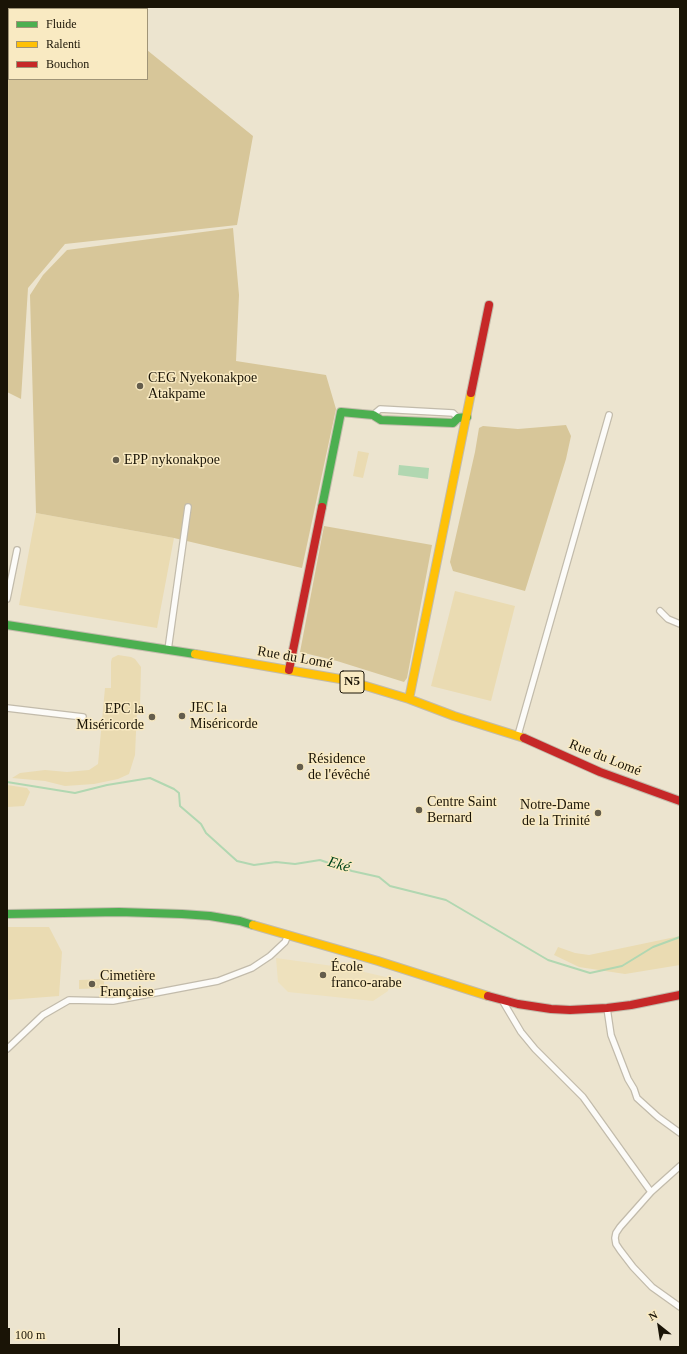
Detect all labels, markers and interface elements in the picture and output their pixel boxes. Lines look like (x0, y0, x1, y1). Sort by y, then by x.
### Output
legend (8, 8, 148, 80)
text: Fluide (46, 17, 77, 31)
text: Ralenti (46, 37, 81, 51)
text: Bouchon (46, 57, 89, 71)
place label: CEG Nyekonakpoe Atakpame (148, 370, 257, 402)
marker: CEG Nyekonakpoe Atakpame (135, 381, 145, 391)
place label: EPP nykonakpoe (124, 452, 220, 468)
marker: EPP nykonakpoe (111, 455, 121, 465)
street label: Rue du Lomé (256, 643, 334, 673)
road number: N5 (340, 671, 364, 693)
place label: JEC la Miséricorde (190, 700, 258, 732)
place label: EPC la Miséricorde (76, 701, 144, 734)
marker: JEC la Miséricorde (177, 711, 187, 721)
marker: EPC la Miséricorde (147, 712, 157, 722)
street label: Rue du Lomé (567, 736, 643, 780)
place label: Résidence de l'évêché (308, 751, 370, 784)
marker: Résidence de l'évêché (295, 762, 305, 772)
place label: Centre Saint Bernard (427, 794, 497, 826)
place label: Notre-Dame de la Trinité (520, 797, 590, 830)
marker: Centre Saint Bernard (414, 805, 424, 815)
marker: Notre-Dame de la Trinité (593, 808, 603, 818)
water label: Eké (326, 853, 352, 877)
place label: École franco-arabe (331, 959, 402, 992)
place label: Cimetière Française (100, 968, 155, 1000)
marker: École franco-arabe (318, 970, 328, 980)
marker: Cimetière Française (87, 979, 97, 989)
north arrow (639, 1306, 679, 1346)
text: N (647, 1308, 659, 1323)
scale bar (10, 1320, 122, 1346)
text: 100 m (15, 1328, 45, 1342)

